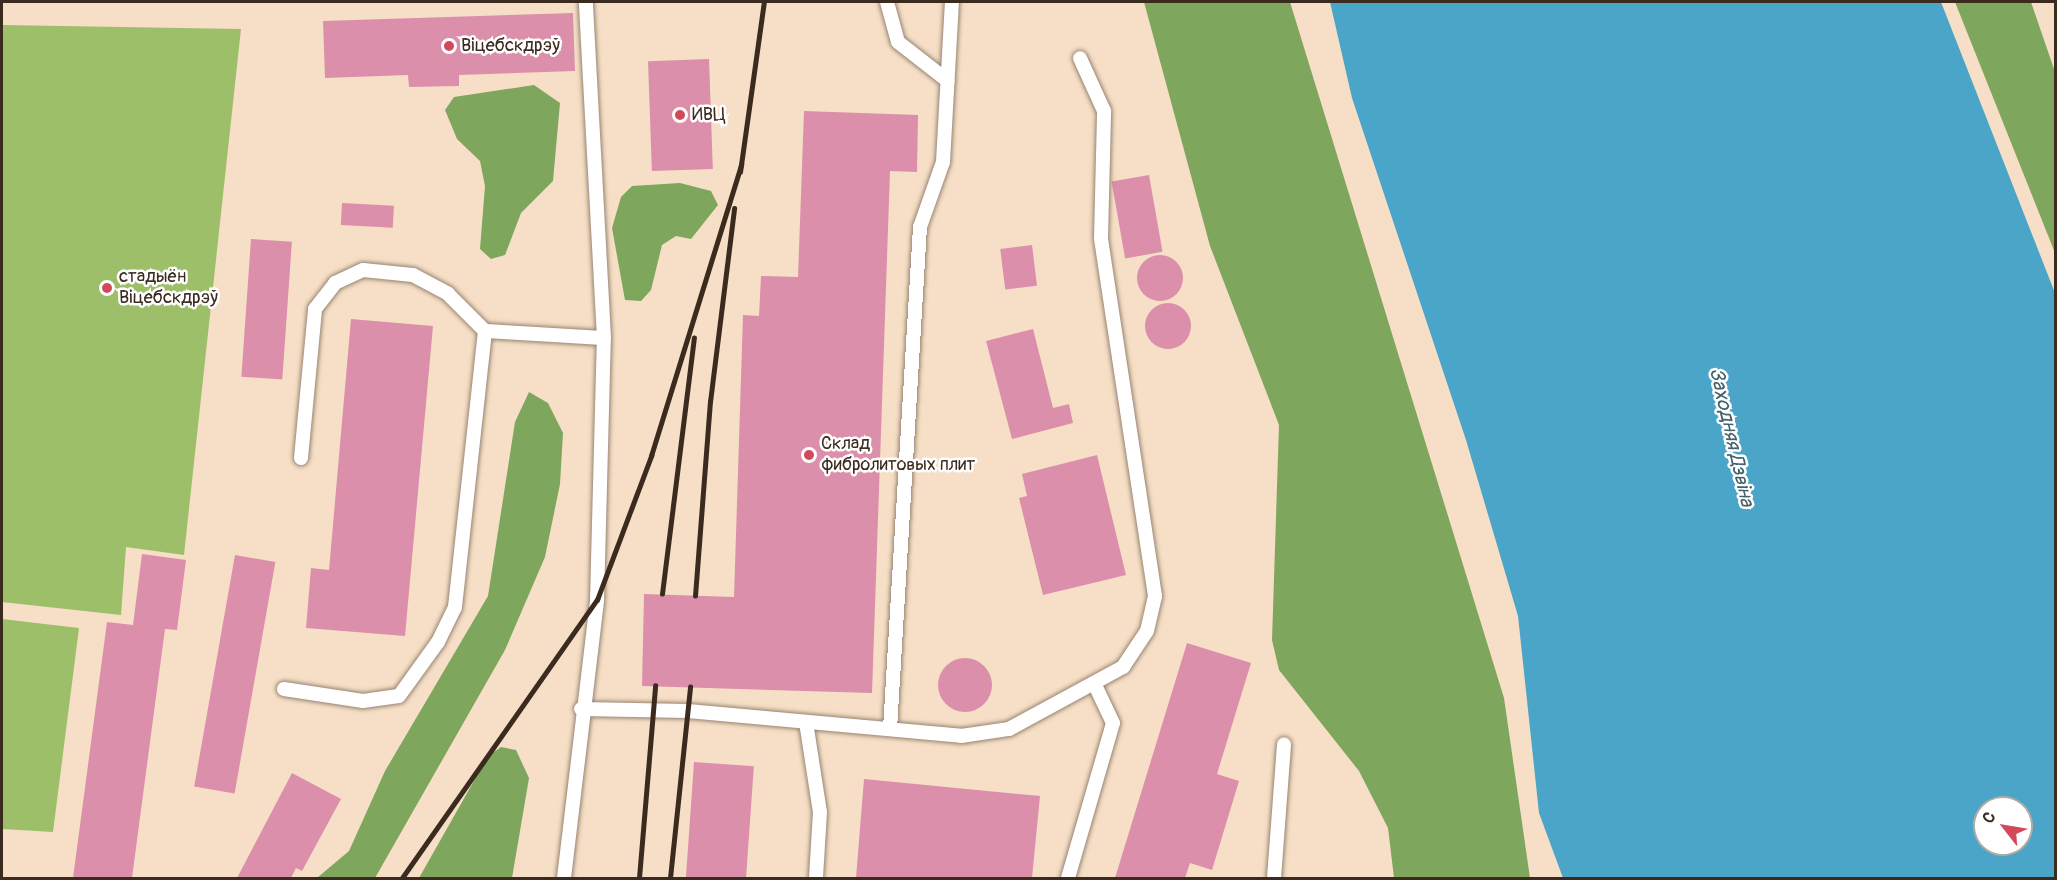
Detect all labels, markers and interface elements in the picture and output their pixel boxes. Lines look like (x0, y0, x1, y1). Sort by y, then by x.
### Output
place label: Віцебскдрэў (461, 35, 560, 57)
marker: Віцебскдрэў (442, 39, 456, 53)
place label: ИВЦ (692, 104, 726, 126)
marker: ИВЦ (673, 108, 687, 122)
place label: стадыён Віцебскдрэў (119, 267, 218, 310)
marker: стадыён Віцебскдрэў (100, 281, 114, 295)
water label: Заходняя Дзвіна (1704, 365, 1760, 509)
place label: Склад фибролитовых плит (821, 434, 975, 476)
marker: Склад фибролитовых плит (802, 448, 816, 462)
north arrow (1973, 796, 2033, 856)
text: С (1978, 808, 2000, 827)

